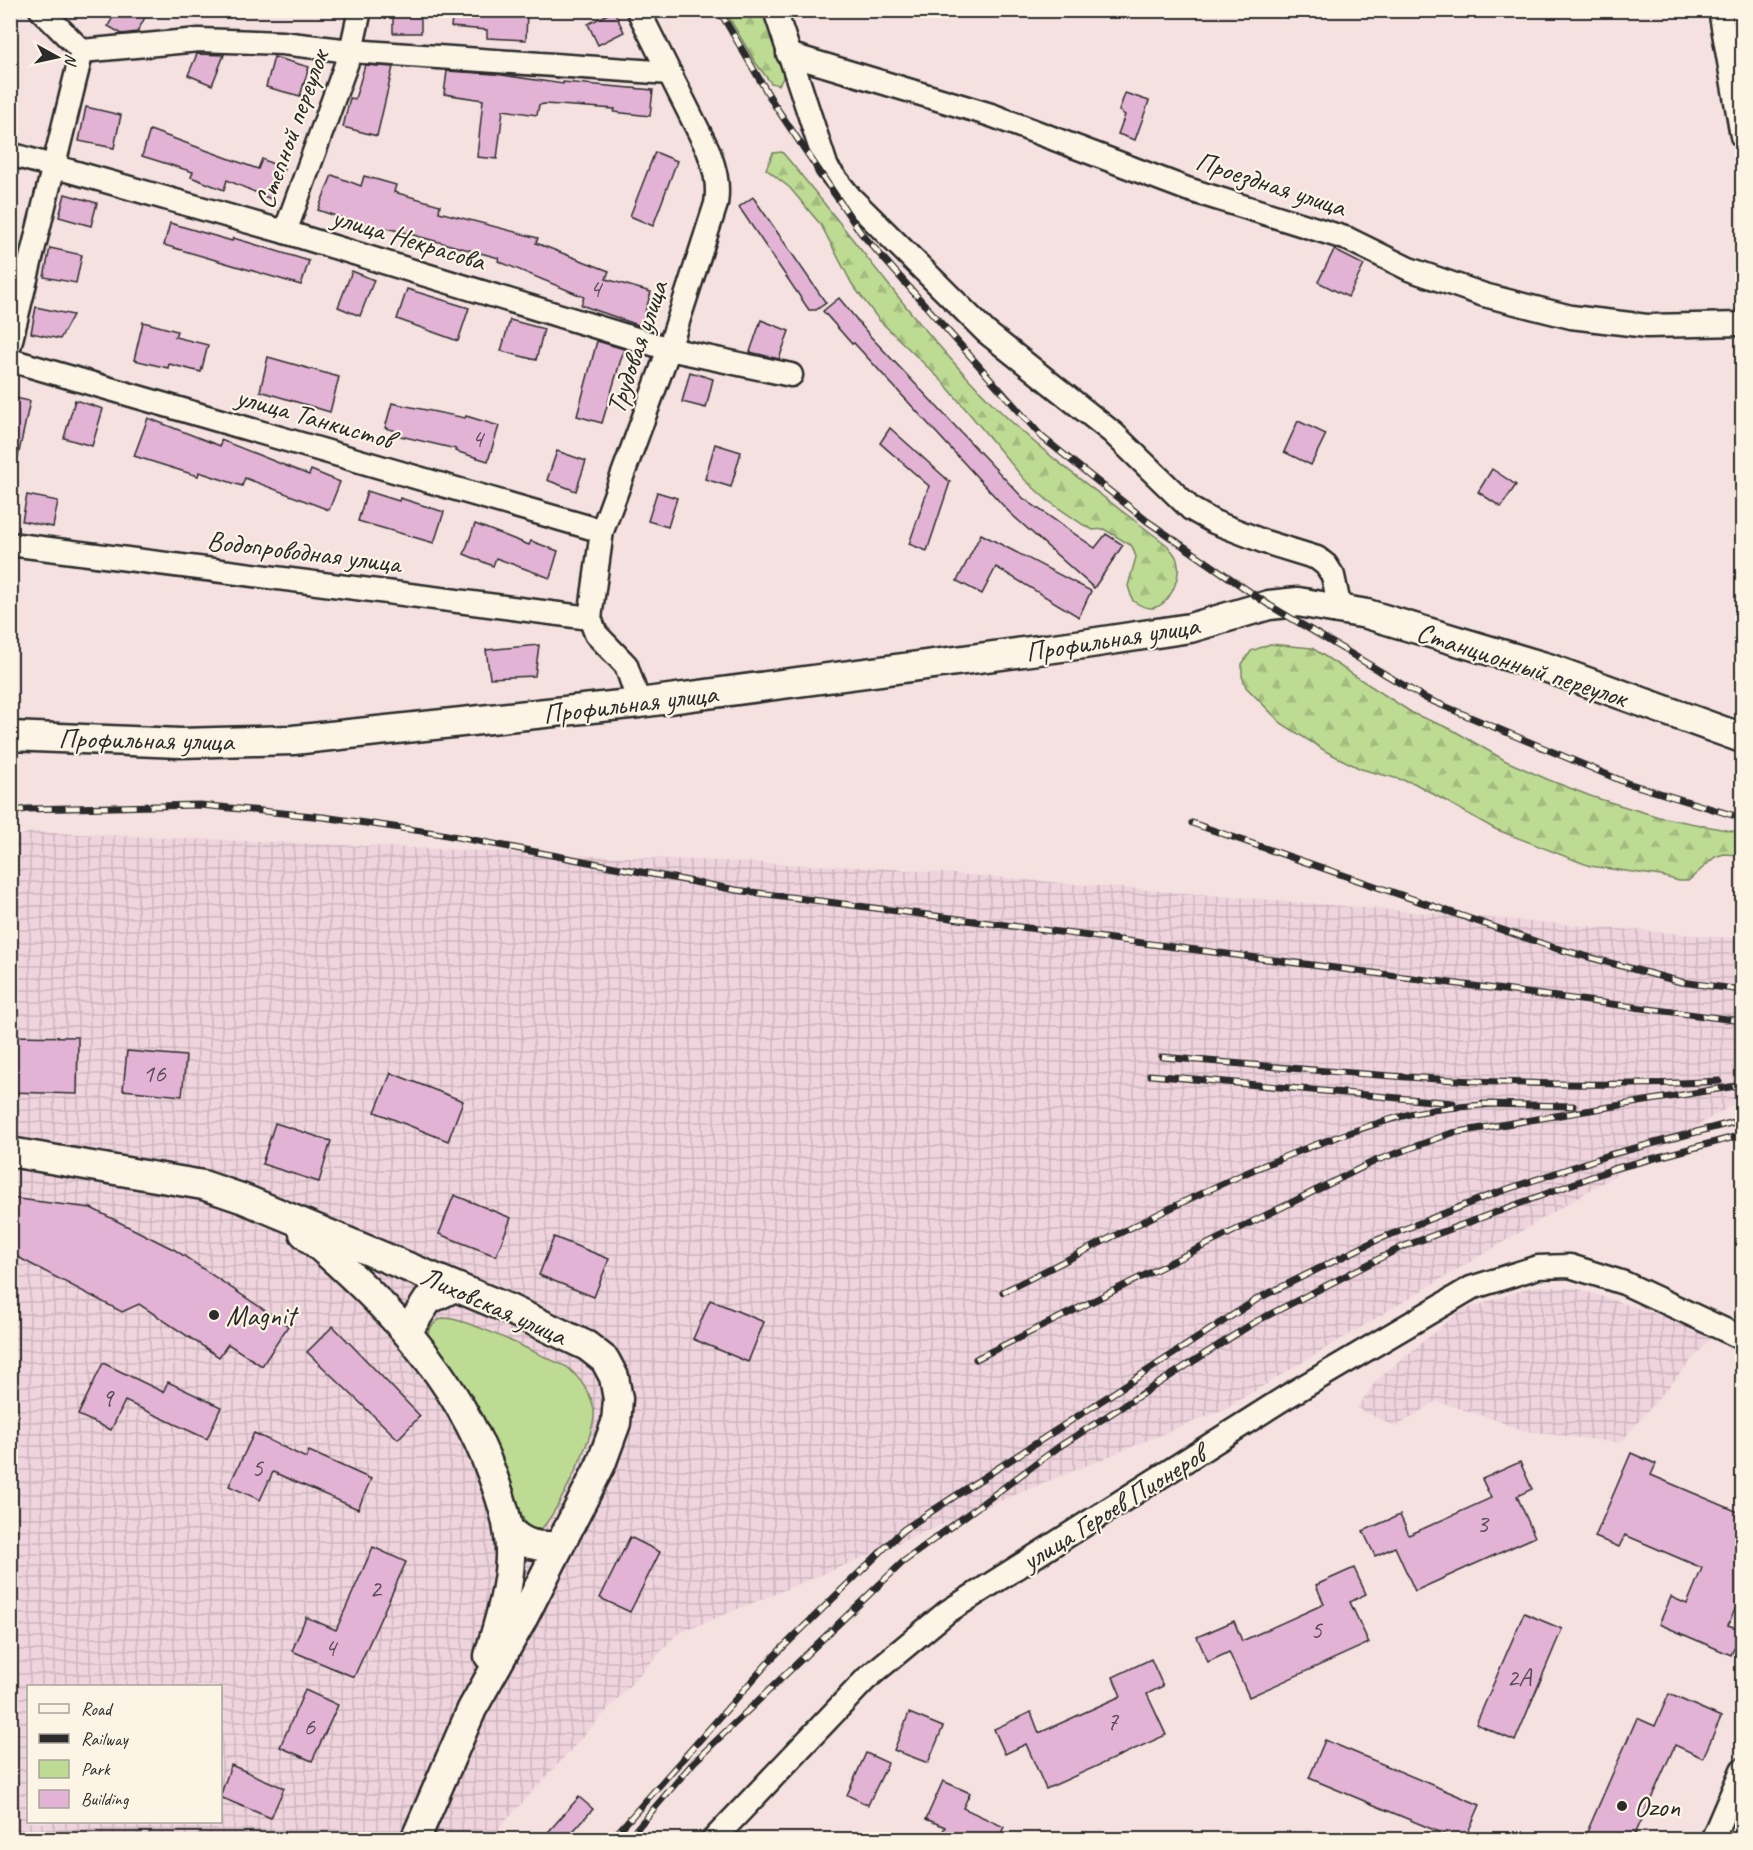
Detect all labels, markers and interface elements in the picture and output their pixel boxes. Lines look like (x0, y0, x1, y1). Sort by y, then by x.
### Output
north arrow (27, 27, 87, 87)
street label: Степной переулок (247, 43, 337, 213)
text: N (60, 53, 81, 68)
street label: Проездная улица (1191, 143, 1352, 225)
street label: улица Некрасова (326, 198, 491, 279)
house number: 4 (589, 272, 603, 305)
street label: Трудовая улица (597, 275, 676, 418)
street label: улица Танкистов (231, 378, 404, 458)
house number: 4 (471, 422, 485, 455)
street label: Водопроводная улица (205, 522, 405, 581)
street label: Профильная улица (1023, 607, 1203, 669)
street label: Станционный переулок (1412, 614, 1634, 716)
street label: Профильная улица (541, 675, 721, 732)
street label: Профильная улица (58, 720, 236, 759)
house number: 16 (142, 1057, 167, 1090)
street label: Лиховская улица (416, 1258, 574, 1354)
place label: Magnit (226, 1298, 299, 1333)
marker: Magnit (207, 1308, 221, 1322)
house number: 9 (101, 1381, 115, 1414)
street label: улица Героев Пионеров (1013, 1434, 1217, 1579)
house number: 5 (251, 1451, 264, 1484)
house number: 3 (1476, 1507, 1490, 1540)
house number: 2 (369, 1572, 383, 1605)
house number: 5 (1310, 1613, 1323, 1646)
house number: 4 (324, 1631, 338, 1664)
house number: 2А (1507, 1661, 1533, 1694)
legend (27, 1685, 222, 1823)
text: Road (81, 1698, 114, 1720)
house number: 7 (1106, 1705, 1119, 1738)
house number: 6 (303, 1710, 316, 1743)
text: Railway (81, 1728, 129, 1750)
text: Park (81, 1758, 111, 1780)
text: Building (81, 1788, 130, 1810)
place label: Ozon (1634, 1789, 1680, 1824)
marker: Ozon (1615, 1799, 1629, 1813)

